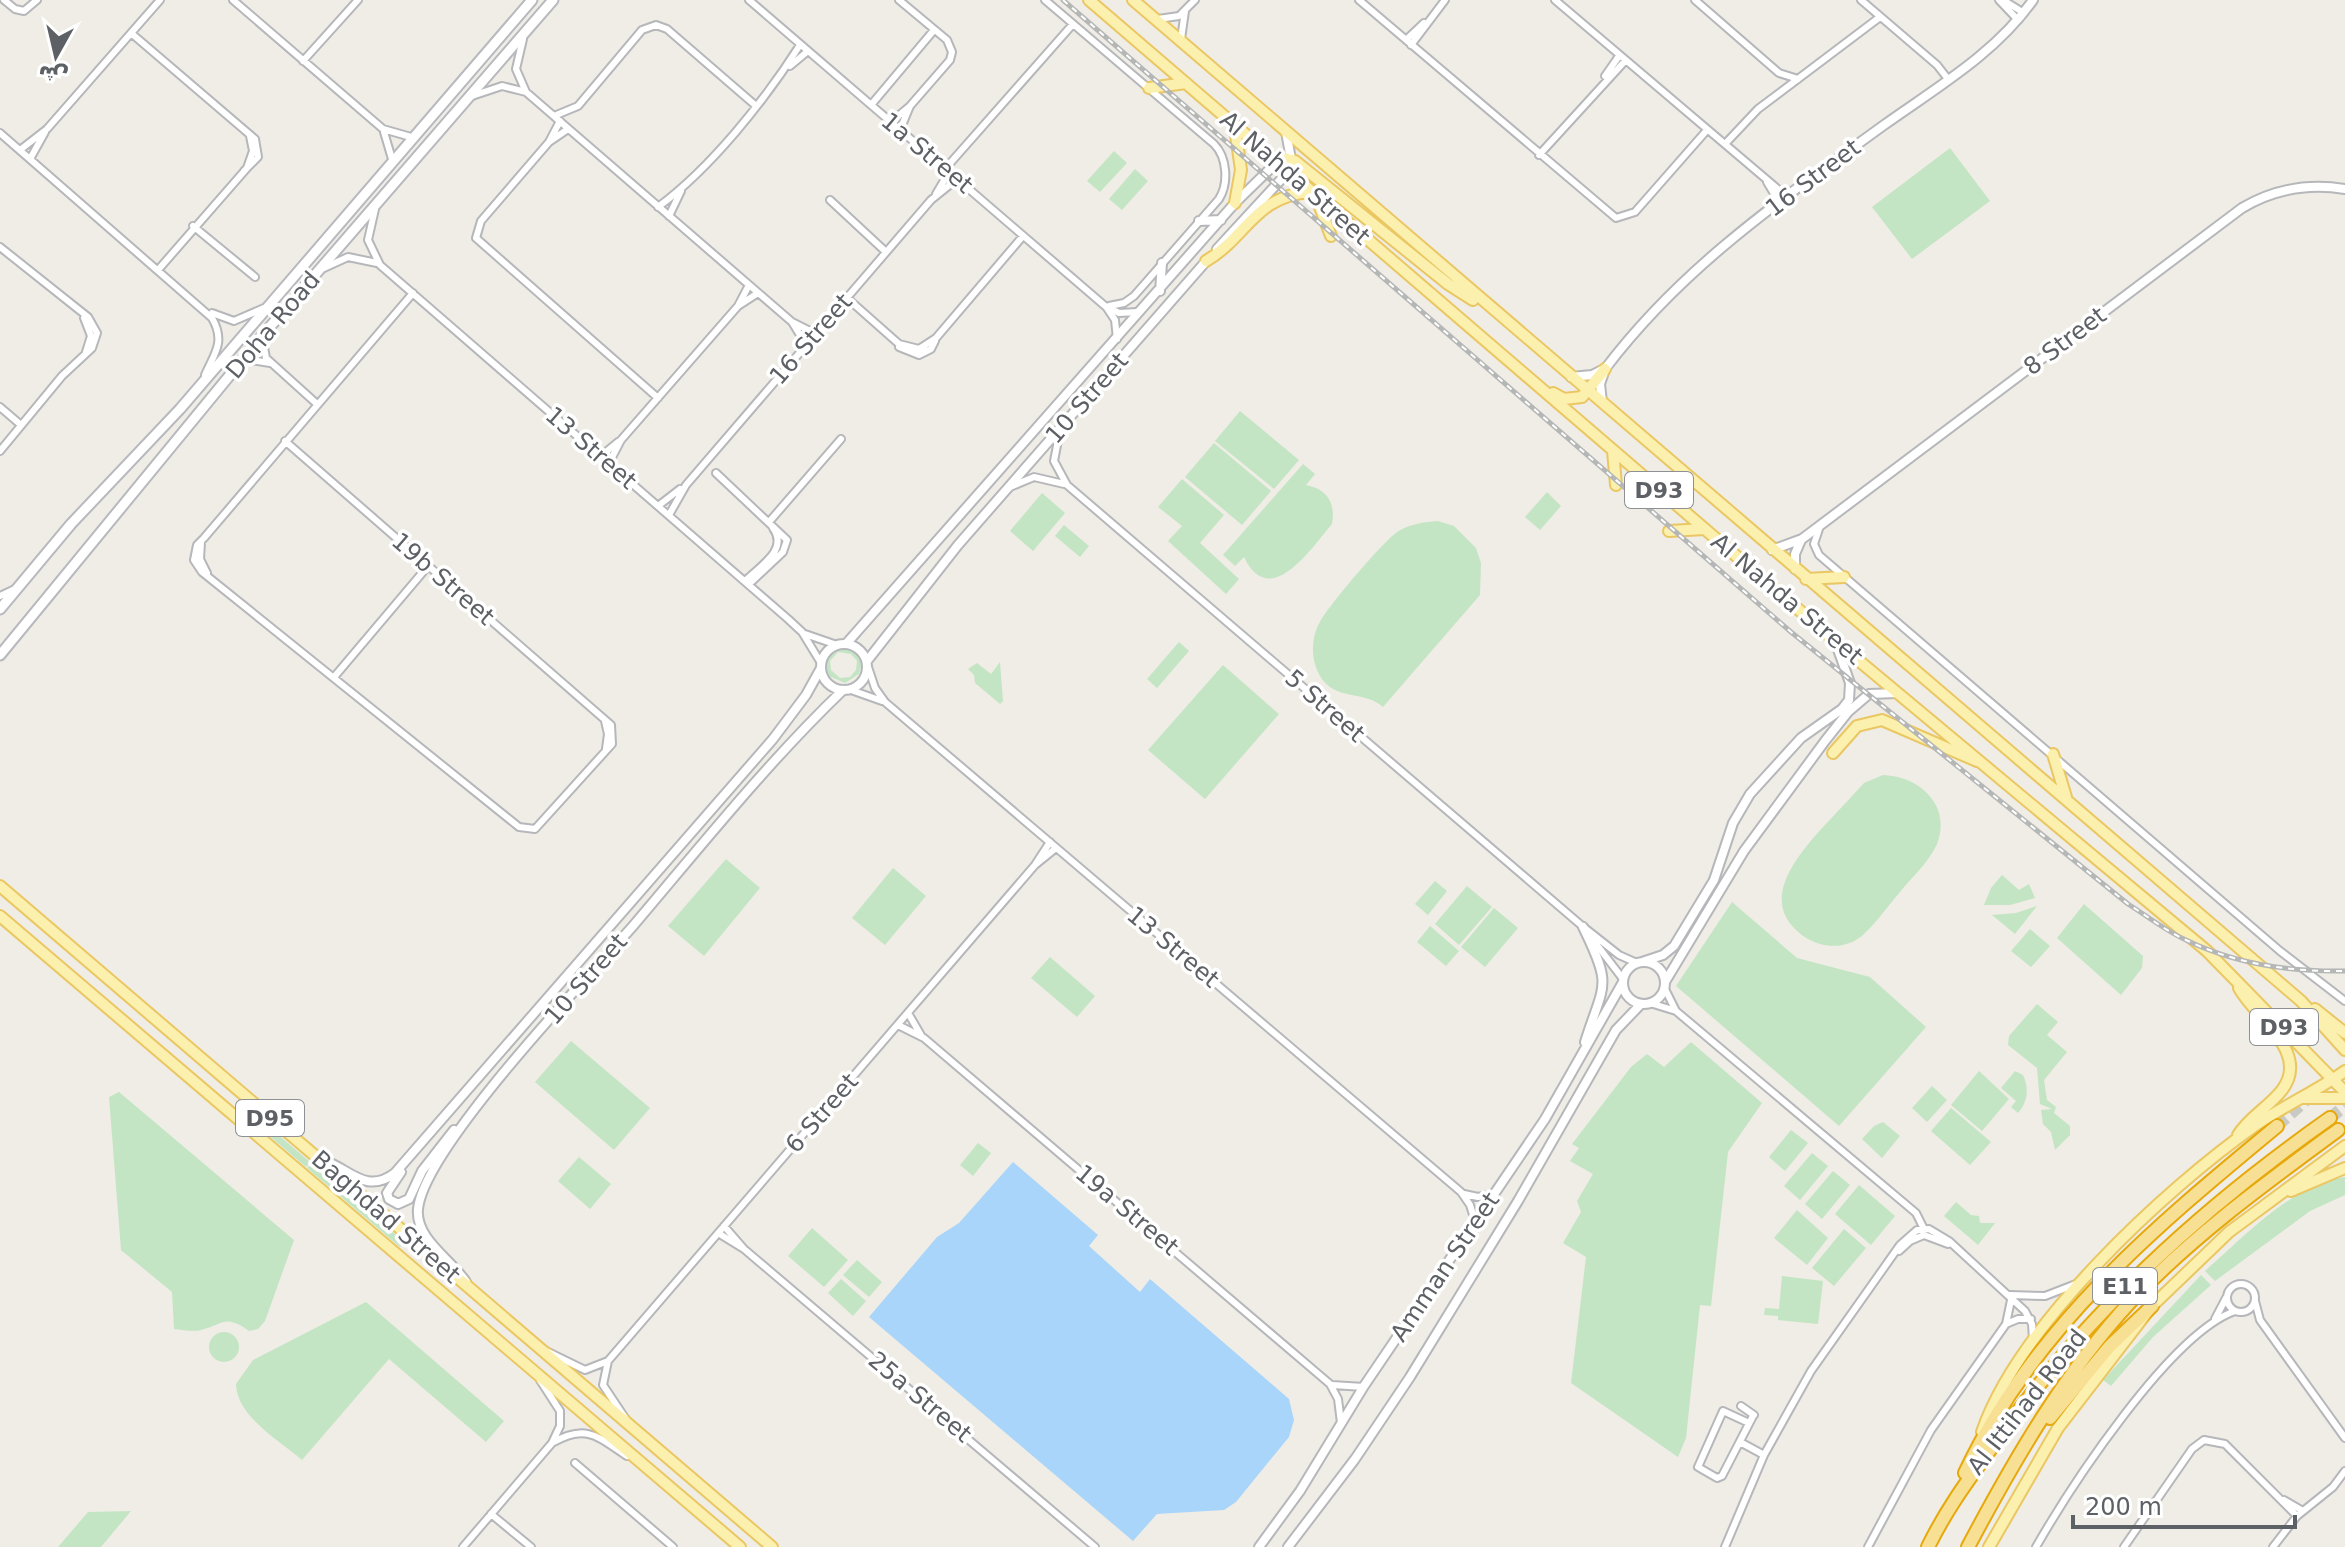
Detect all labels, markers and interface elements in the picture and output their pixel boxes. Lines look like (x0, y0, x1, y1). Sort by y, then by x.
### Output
north arrow (16, 16, 96, 96)
text: ش (37, 61, 70, 90)
street label: Al Nahda Street (1214, 105, 1376, 251)
street label: 1a Street (876, 107, 978, 199)
street label: 16 Street (1760, 133, 1866, 223)
street label: Doha Road (220, 266, 326, 384)
street label: 16 Street (764, 288, 858, 390)
street label: 8 Street (2018, 301, 2112, 381)
street label: 10 Street (1040, 347, 1134, 449)
street label: 13 Street (540, 401, 642, 495)
road number: D93 (1625, 472, 1693, 508)
street label: 19b Street (386, 527, 500, 631)
street label: Al Nahda Street (1706, 528, 1868, 670)
street label: 5 Street (1280, 664, 1370, 748)
street label: 13 Street (1121, 901, 1225, 993)
street label: 10 Street (539, 928, 633, 1030)
road number: D93 (2250, 1009, 2318, 1045)
street label: 6 Street (780, 1068, 864, 1158)
road number: D95 (236, 1100, 304, 1136)
street label: Baghdad Street (306, 1145, 466, 1289)
street label: 19a Street (1070, 1159, 1184, 1261)
street label: Amman Street (1385, 1187, 1505, 1347)
road number: E11 (2093, 1268, 2157, 1304)
street label: Al Ittihad Road (1962, 1324, 2092, 1480)
street label: 25a Street (863, 1346, 977, 1448)
scale bar (2073, 1479, 2295, 1529)
text: 200 m (2085, 1493, 2162, 1521)

